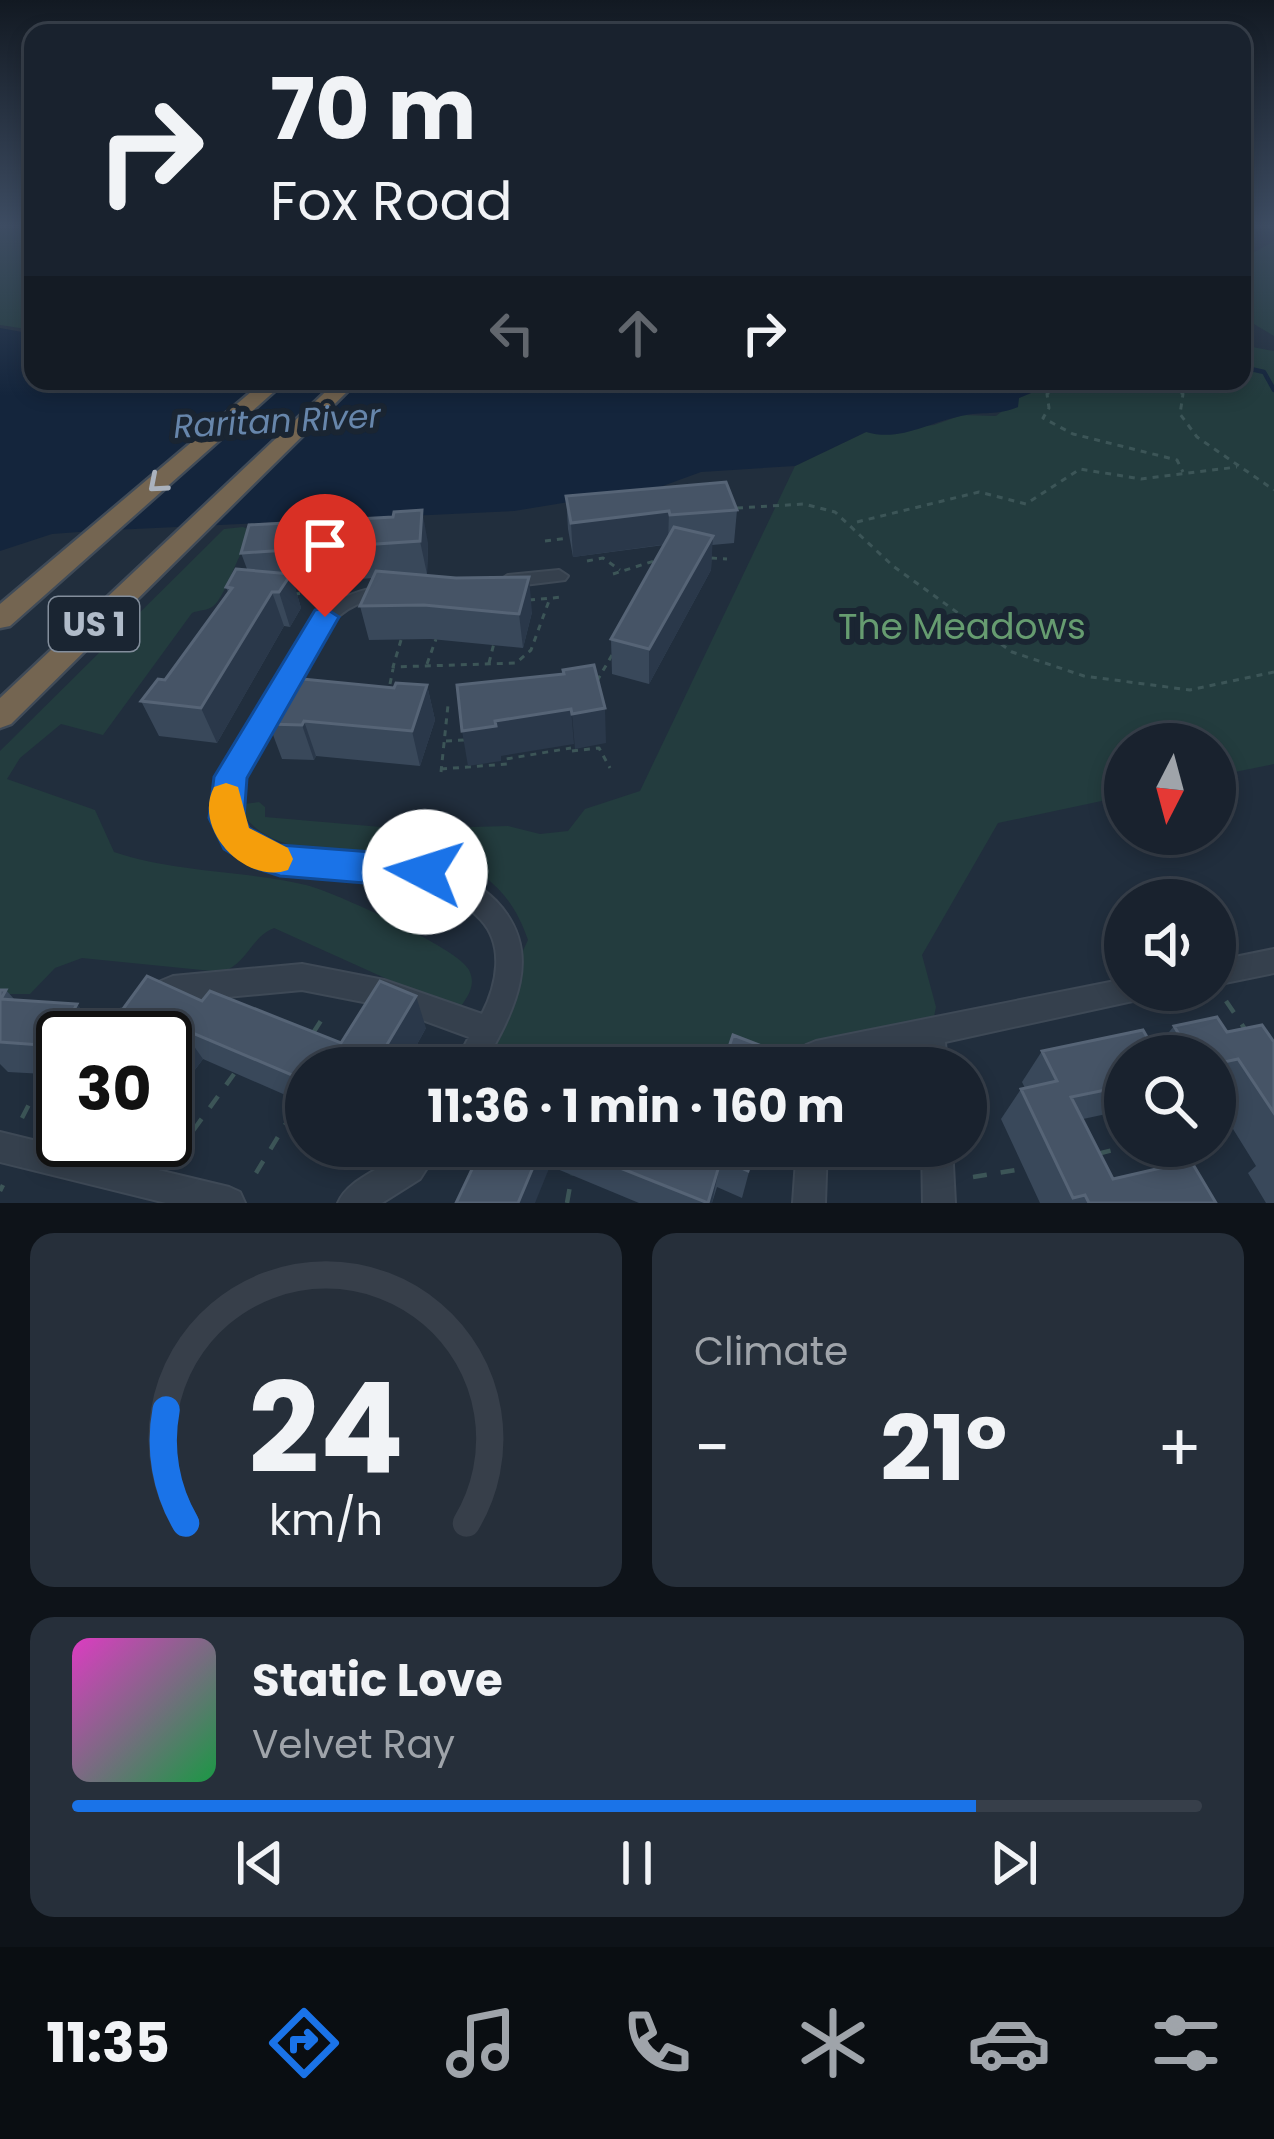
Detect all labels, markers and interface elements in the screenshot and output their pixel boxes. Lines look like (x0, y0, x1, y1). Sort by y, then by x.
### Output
text: 70 m (270, 51, 476, 168)
icon: right (72, 72, 228, 228)
text: Fox Road (270, 163, 512, 239)
icon: left (479, 300, 545, 366)
icon: ahead (605, 300, 671, 366)
icon: right (731, 300, 797, 366)
water label: Raritan River (172, 392, 383, 450)
one-way arrow (149, 470, 170, 491)
pin (274, 494, 376, 617)
icon: arrive (292, 512, 358, 578)
road number: US 1 (49, 597, 139, 651)
park label: The Meadows (838, 601, 1086, 652)
north arrow (1104, 723, 1236, 855)
map controls (1104, 723, 1236, 1167)
position arrow (362, 809, 488, 935)
button: sound (1104, 879, 1236, 1011)
speed limit sign: 30 (36, 1011, 192, 1167)
button: search (1104, 1035, 1236, 1167)
text: 11:36 · 1 min · 160 m (427, 1075, 845, 1138)
text: Climate (694, 1324, 848, 1379)
text: 24 (248, 1341, 404, 1516)
text: 21° (880, 1385, 1007, 1512)
text: − (694, 1402, 730, 1494)
text: + (1157, 1402, 1202, 1494)
text: km/h (269, 1490, 383, 1550)
text: Static Love (252, 1649, 503, 1712)
text: Velvet Ray (252, 1717, 455, 1772)
icon: previous (227, 1830, 293, 1896)
icon: pause (604, 1830, 670, 1896)
icon: next (981, 1830, 1047, 1896)
icon: directions (262, 2001, 346, 2085)
icon: music (439, 2001, 523, 2085)
icon: phone (615, 2001, 699, 2085)
icon: climate (791, 2001, 875, 2085)
icon: car (967, 2001, 1051, 2085)
icon: filters (1144, 2001, 1228, 2085)
text: 11:35 (46, 2005, 170, 2081)

